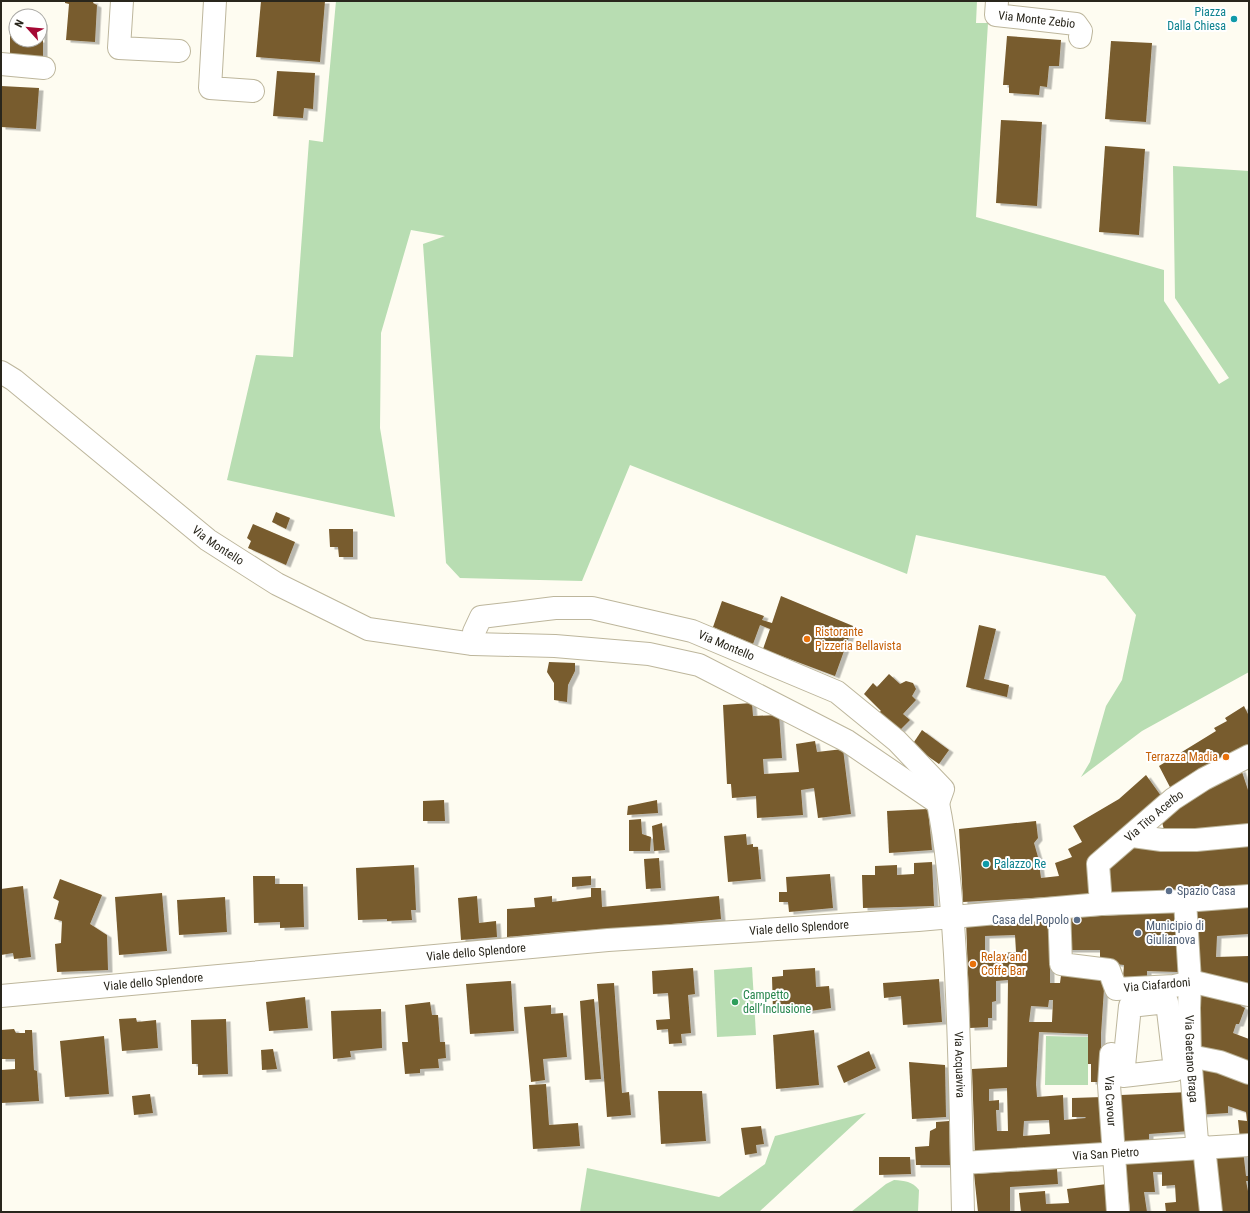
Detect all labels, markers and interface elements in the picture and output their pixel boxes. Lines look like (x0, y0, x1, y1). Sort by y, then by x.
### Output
place label: Piazza Dalla Chiesa (1167, 5, 1226, 33)
north arrow (8, 8, 48, 48)
street label: Via Monte Zebio (997, 8, 1076, 31)
marker: Piazza Dalla Chiesa (1229, 14, 1239, 24)
text: N (12, 18, 27, 30)
street label: Via Montello (189, 523, 246, 568)
place label: Ristorante Pizzeria Bellavista (815, 625, 902, 653)
street label: Via Montello (696, 627, 757, 663)
marker: Ristorante Pizzeria Bellavista (802, 634, 812, 644)
place label: Terrazza Madia (1146, 750, 1218, 764)
marker: Terrazza Madia (1221, 752, 1231, 762)
street label: Via Tito Acerbo (1122, 787, 1186, 845)
place label: Palazzo Re (994, 857, 1046, 871)
marker: Palazzo Re (981, 859, 991, 869)
place label: Spazio Casa (1177, 884, 1236, 898)
marker: Spazio Casa (1164, 886, 1174, 896)
place label: Casa del Popolo (992, 913, 1069, 927)
marker: Casa del Popolo (1072, 915, 1082, 925)
street label: Viale dello Splendore (749, 917, 850, 938)
place label: Municipio di Giulianova (1146, 919, 1204, 947)
marker: Municipio di Giulianova (1133, 928, 1143, 938)
street label: Viale dello Splendore (426, 941, 527, 964)
place label: Relax and Coffe Bar (981, 950, 1027, 978)
marker: Relax and Coffe Bar (968, 959, 978, 969)
street label: Viale dello Splendore (103, 970, 204, 994)
street label: Via Ciafardoni (1123, 975, 1191, 995)
place label: Campetto dell’Inclusione (743, 988, 811, 1016)
marker: Campetto dell’Inclusione (730, 997, 740, 1007)
street label: Via Gaetano Braga (1182, 1015, 1201, 1103)
street label: Via Acquaviva (952, 1031, 968, 1098)
street label: Via Cavour (1102, 1075, 1119, 1127)
street label: Via San Pietro (1072, 1145, 1139, 1163)

